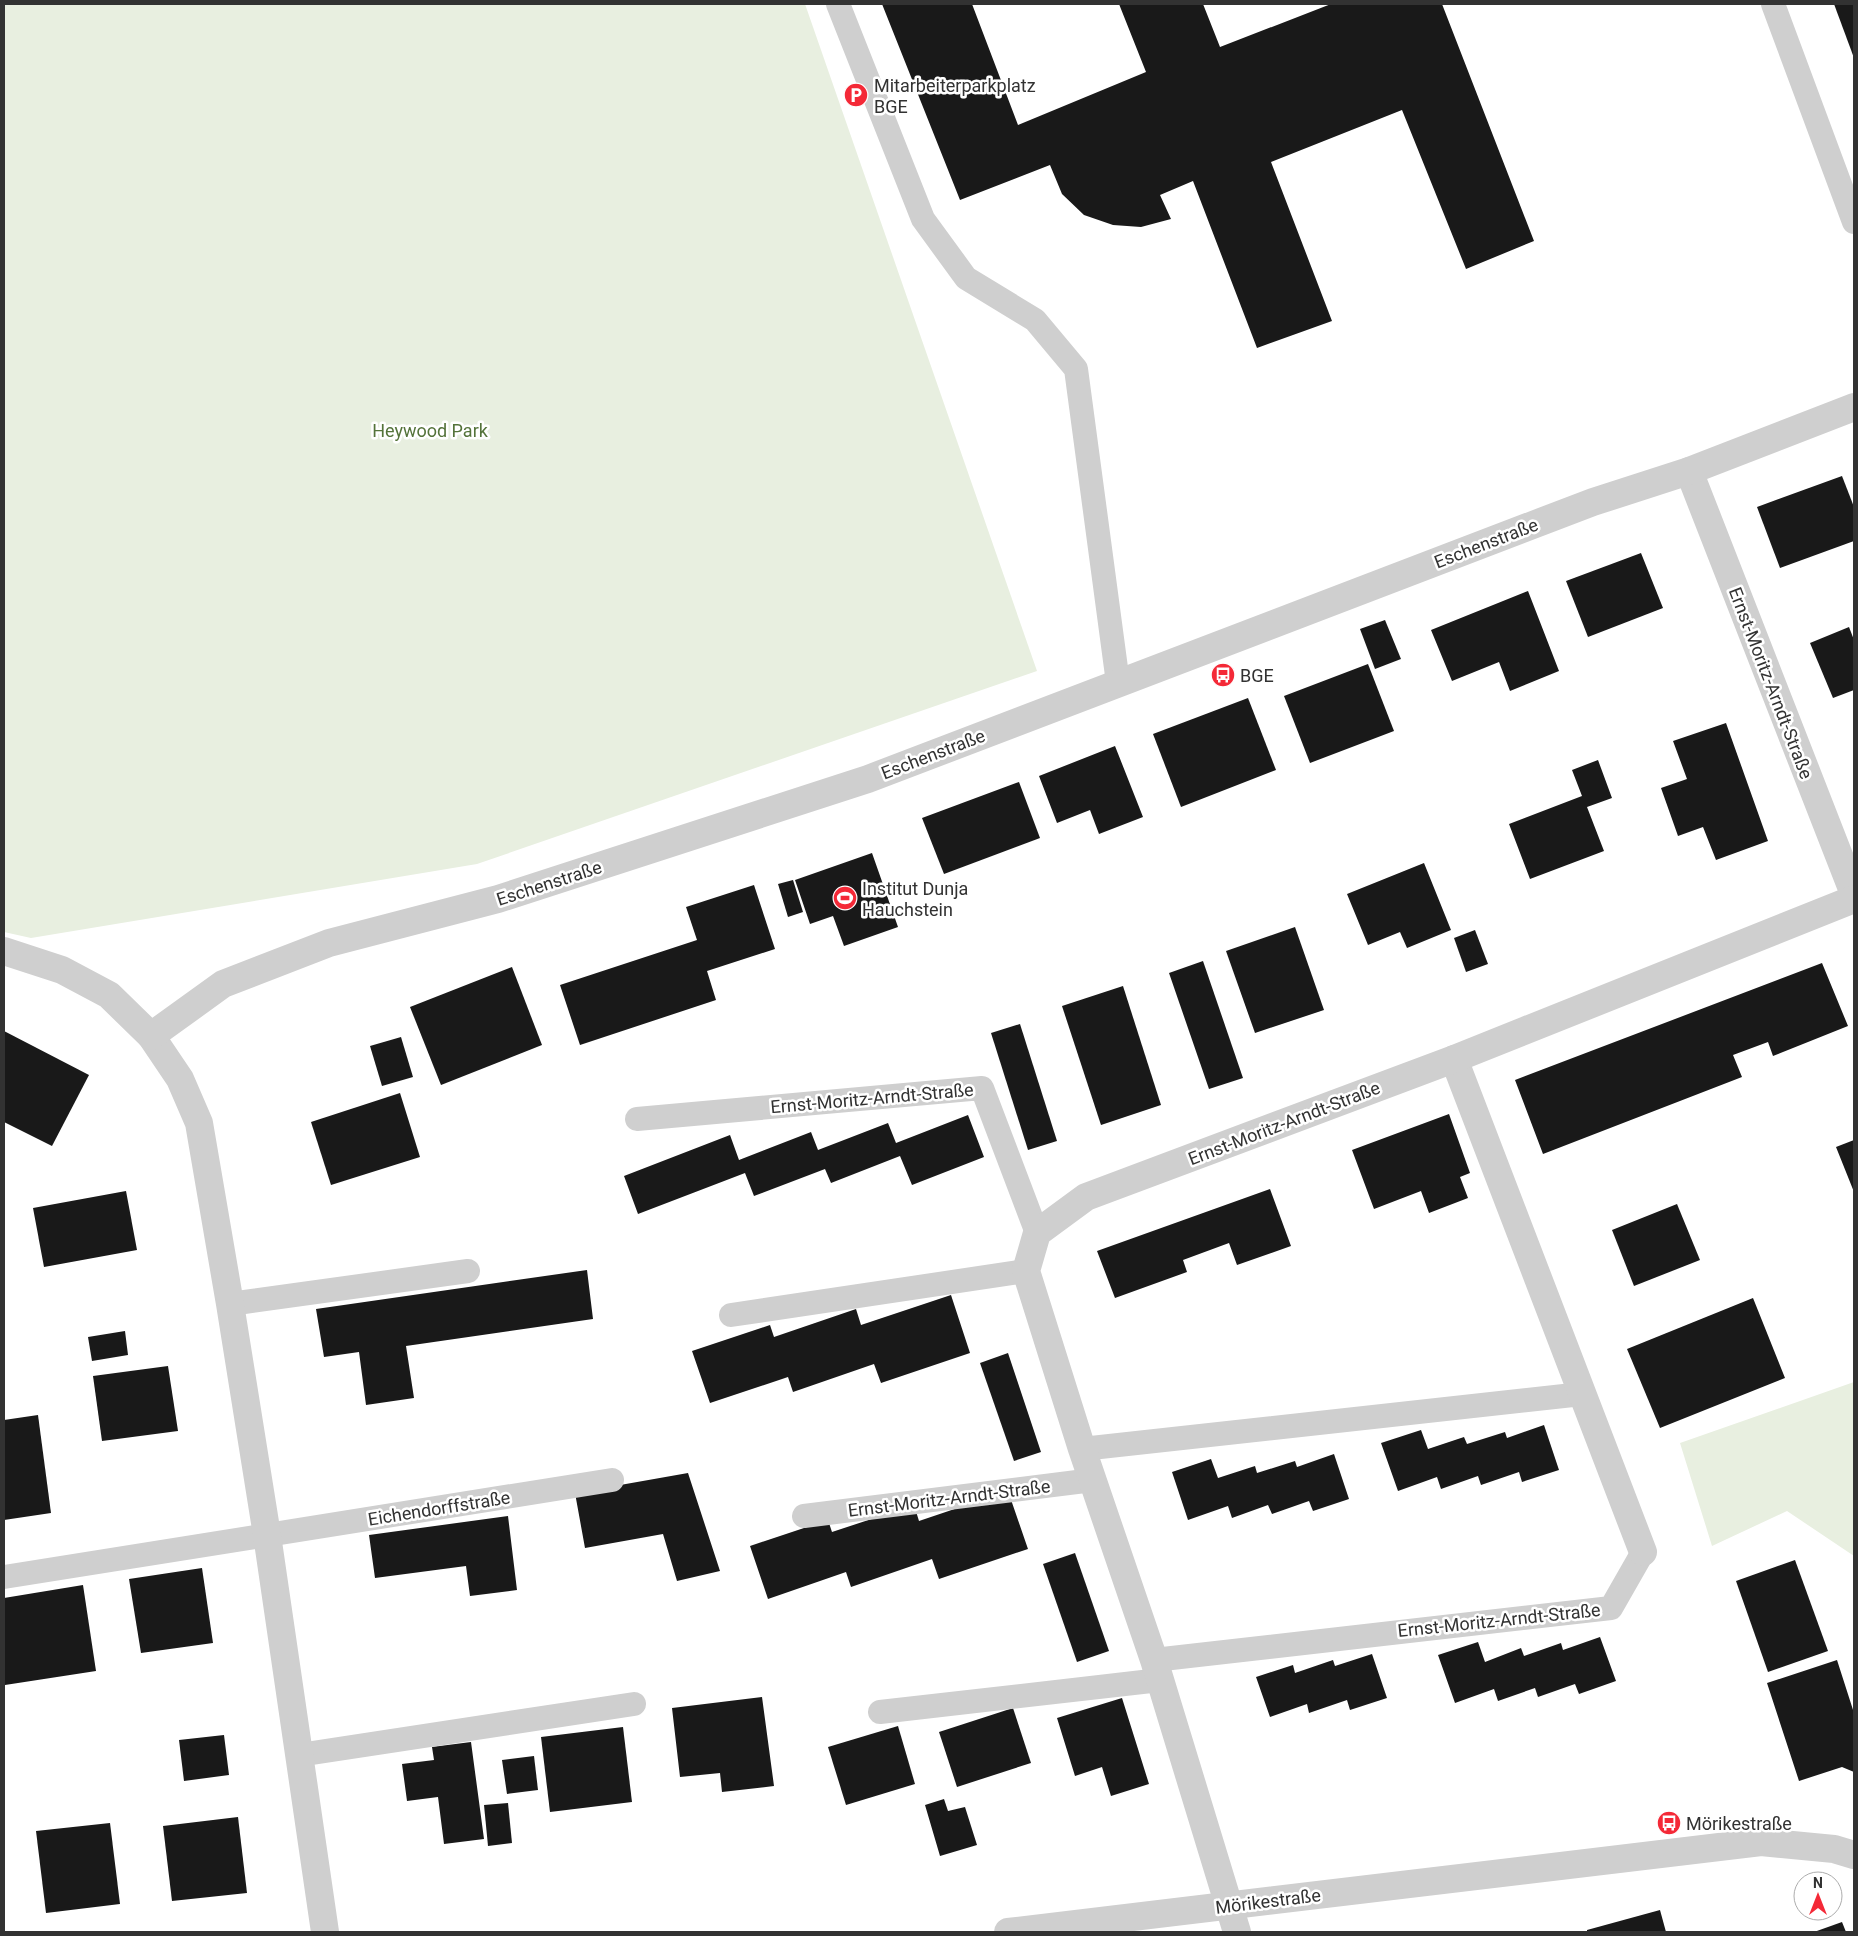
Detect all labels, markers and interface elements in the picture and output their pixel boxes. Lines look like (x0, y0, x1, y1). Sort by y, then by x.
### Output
place label: Mitarbeiterparkplatz BGE (874, 75, 1036, 117)
parking icon: Mitarbeiterparkplatz BGE (843, 82, 869, 108)
park label: Heywood Park (372, 420, 489, 441)
street label: Eschenstraße (1431, 514, 1541, 572)
street label: Ernst-Moritz-Arndt-Straße (1725, 584, 1817, 782)
bus stop icon: BGE (1210, 662, 1236, 688)
place label: BGE (1240, 665, 1274, 686)
street label: Eschenstraße (878, 725, 988, 783)
street label: Eschenstraße (494, 856, 604, 910)
place label: Institut Dunja Hauchstein (862, 878, 968, 920)
sports icon: Institut Dunja Hauchstein (832, 885, 858, 911)
street label: Ernst-Moritz-Arndt-Straße (1185, 1077, 1383, 1169)
street label: Ernst-Moritz-Arndt-Straße (770, 1079, 974, 1117)
street label: Ernst-Moritz-Arndt-Straße (847, 1475, 1051, 1521)
street label: Eichendorffstraße (366, 1486, 512, 1530)
street label: Ernst-Moritz-Arndt-Straße (1397, 1599, 1601, 1641)
bus stop icon: Mörikestraße (1656, 1810, 1682, 1836)
place label: Mörikestraße (1686, 1813, 1792, 1834)
north arrow (1793, 1871, 1843, 1921)
text: N (1813, 1875, 1823, 1891)
street label: Mörikestraße (1214, 1884, 1322, 1918)

